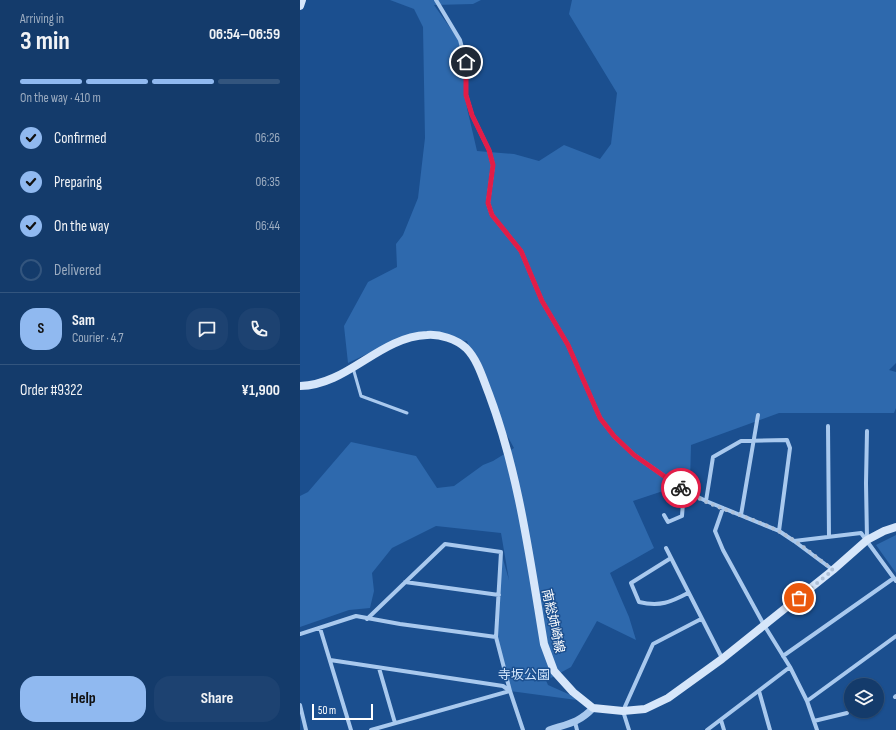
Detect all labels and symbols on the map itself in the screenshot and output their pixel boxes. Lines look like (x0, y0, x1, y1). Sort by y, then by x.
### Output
pin (449, 45, 483, 79)
courier (661, 468, 701, 508)
pin (782, 581, 816, 615)
street label: 南総姉崎線 (538, 588, 568, 654)
park label: 寺坂公園 (498, 667, 550, 683)
scale bar (312, 702, 373, 721)

